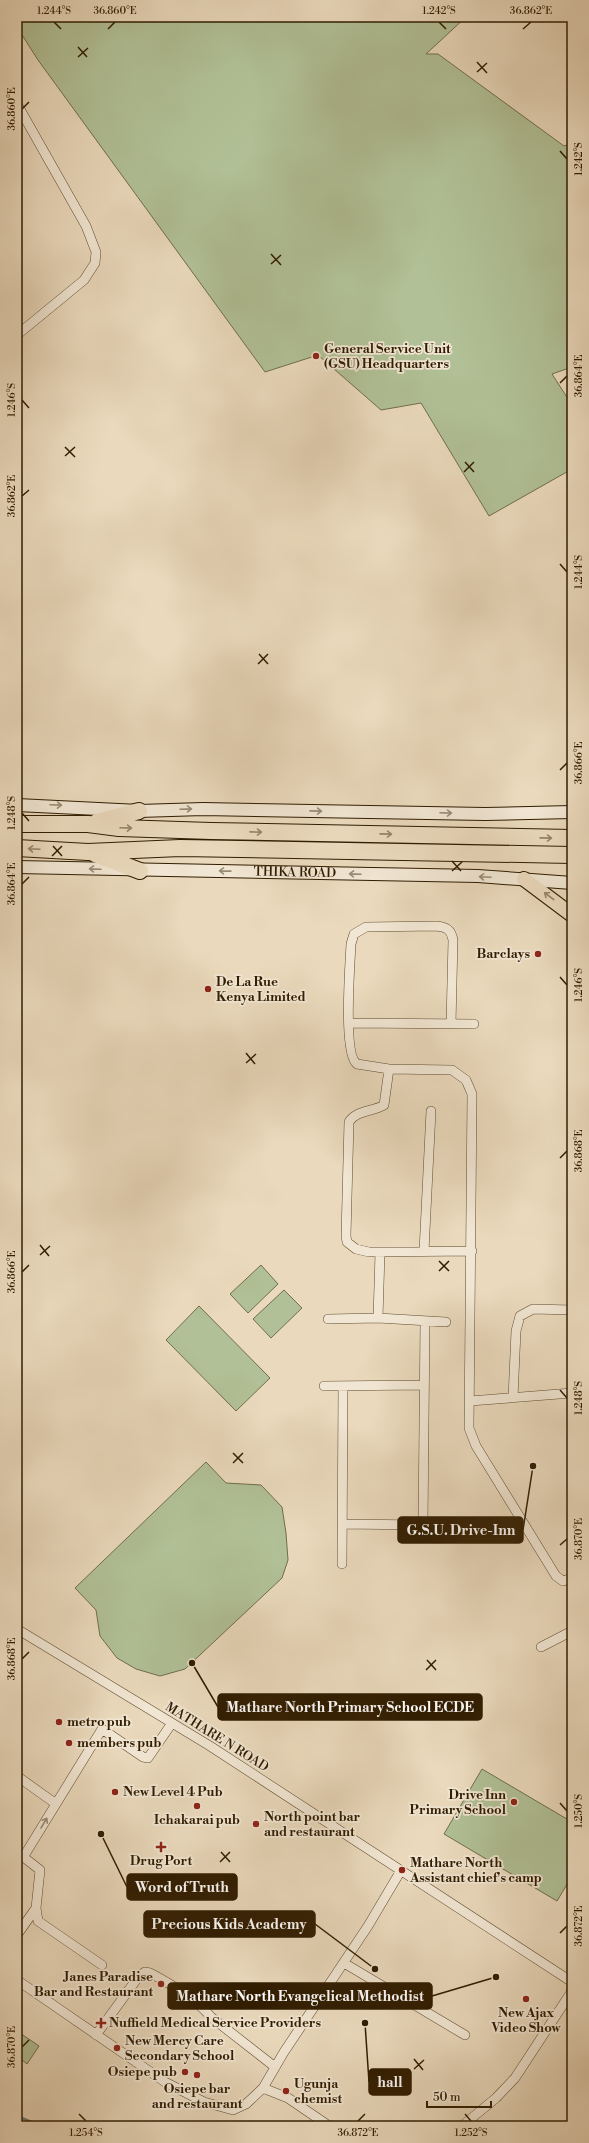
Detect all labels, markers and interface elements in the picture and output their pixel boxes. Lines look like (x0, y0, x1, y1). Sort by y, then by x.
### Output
text: 1.244°S (37, 5, 71, 17)
text: 36.860°E (93, 5, 137, 17)
text: 1.242°S (422, 5, 456, 17)
text: 36.862°E (510, 5, 552, 17)
text: 36.860°E (6, 87, 18, 131)
text: 1.242°S (573, 142, 585, 176)
place label: General Service Unit (GSU) Headquarters (324, 341, 451, 372)
marker: General Service Unit (GSU) Headquarters (311, 351, 321, 361)
text: 36.864°E (573, 355, 585, 397)
text: 1.246°S (6, 383, 18, 417)
text: 36.862°E (6, 475, 18, 517)
text: 1.244°S (573, 555, 585, 589)
text: 36.866°E (573, 742, 585, 784)
text: 1.248°S (6, 796, 18, 830)
one-way arrow (49, 802, 62, 809)
one-way arrow (179, 806, 192, 813)
one-way arrow (309, 807, 322, 815)
one-way arrow (439, 809, 452, 817)
one-way arrow (119, 824, 132, 832)
one-way arrow (249, 828, 262, 836)
one-way arrow (379, 830, 392, 838)
one-way arrow (539, 834, 552, 841)
one-way arrow (28, 845, 41, 852)
text: 36.864°E (6, 863, 18, 905)
street label: THIKA ROAD (254, 864, 336, 881)
one-way arrow (89, 865, 102, 873)
one-way arrow (219, 867, 232, 875)
one-way arrow (349, 871, 362, 878)
one-way arrow (479, 873, 492, 880)
one-way arrow (543, 892, 554, 900)
place label: Barclays (477, 946, 530, 962)
marker: Barclays (533, 949, 543, 959)
text: 1.246°S (573, 968, 585, 1002)
place label: De La Rue Kenya Limited (216, 974, 306, 1005)
marker: De La Rue Kenya Limited (203, 984, 213, 994)
text: 36.868°E (573, 1130, 585, 1172)
text: 36.866°E (6, 1251, 18, 1293)
text: 1.248°S (573, 1381, 585, 1415)
callout: G.S.U. Drive-Inn (398, 1517, 523, 1543)
text: 36.870°E (573, 1518, 585, 1560)
text: G.S.U. Drive-Inn (407, 1522, 516, 1540)
text: 36.868°E (6, 1638, 18, 1680)
callout: Mathare North Primary School ECDE (218, 1694, 482, 1720)
street label: MATHARE N ROAD (162, 1699, 272, 1775)
text: Mathare North Primary School ECDE (226, 1699, 474, 1717)
place label: metro pub (67, 1714, 131, 1730)
marker: metro pub (54, 1717, 64, 1727)
place label: members pub (77, 1735, 161, 1751)
marker: members pub (64, 1738, 74, 1748)
place label: New Level 4 Pub (123, 1784, 223, 1800)
marker: New Level 4 Pub (110, 1787, 120, 1797)
place label: Drive Inn Primary School (410, 1787, 507, 1818)
text: 1.250°S (573, 1794, 585, 1828)
marker: Drive Inn Primary School (509, 1797, 519, 1807)
marker: Ichakarai pub (192, 1801, 202, 1811)
place label: North point bar and restaurant (264, 1809, 361, 1840)
place label: Ichakarai pub (154, 1812, 240, 1828)
one-way arrow (41, 1817, 49, 1829)
marker: North point bar and restaurant (251, 1819, 261, 1829)
marker: Drug Port (156, 1842, 166, 1852)
place label: Drug Port (130, 1853, 192, 1869)
place label: Mathare North Assistant chief's camp (409, 1855, 542, 1886)
marker: Mathare North Assistant chief's camp (397, 1865, 407, 1875)
callout: Word of Truth (127, 1874, 237, 1900)
text: Word of Truth (134, 1879, 229, 1897)
text: 36.872°E (573, 1905, 585, 1947)
callout: Precious Kids Academy (144, 1911, 315, 1937)
text: Precious Kids Academy (152, 1916, 307, 1934)
place label: Janes Paradise Bar and Restaurant (34, 1969, 153, 2000)
marker: Janes Paradise Bar and Restaurant (156, 1979, 166, 1989)
callout: Mathare North Evangelical Methodist (168, 1983, 432, 2009)
text: Mathare North Evangelical Methodist (176, 1988, 425, 2006)
marker: New Ajax Video Show (521, 1994, 531, 2004)
place label: New Ajax Video Show (490, 2005, 562, 2036)
place label: Nuffield Medical Service Providers (109, 2015, 321, 2031)
marker: Nuffield Medical Service Providers (96, 2018, 106, 2028)
text: 36.870°E (6, 2026, 18, 2068)
place label: New Mercy Care Secondary School (125, 2033, 235, 2064)
marker: New Mercy Care Secondary School (112, 2043, 122, 2053)
place label: Osiepe pub (108, 2064, 177, 2080)
marker: Osiepe pub (180, 2067, 190, 2077)
callout: hall (369, 2069, 411, 2095)
marker: Osiepe bar and restaurant (192, 2070, 202, 2080)
text: hall (377, 2074, 403, 2092)
place label: Ugunja chemist (294, 2076, 342, 2107)
place label: Osiepe bar and restaurant (152, 2081, 243, 2112)
scale bar (427, 2083, 491, 2109)
marker: Ugunja chemist (281, 2086, 291, 2096)
text: 50 m (433, 2090, 461, 2105)
text: 1.254°S (69, 2127, 103, 2139)
text: 36.872°E (337, 2127, 379, 2139)
text: 1.252°S (454, 2127, 488, 2139)

